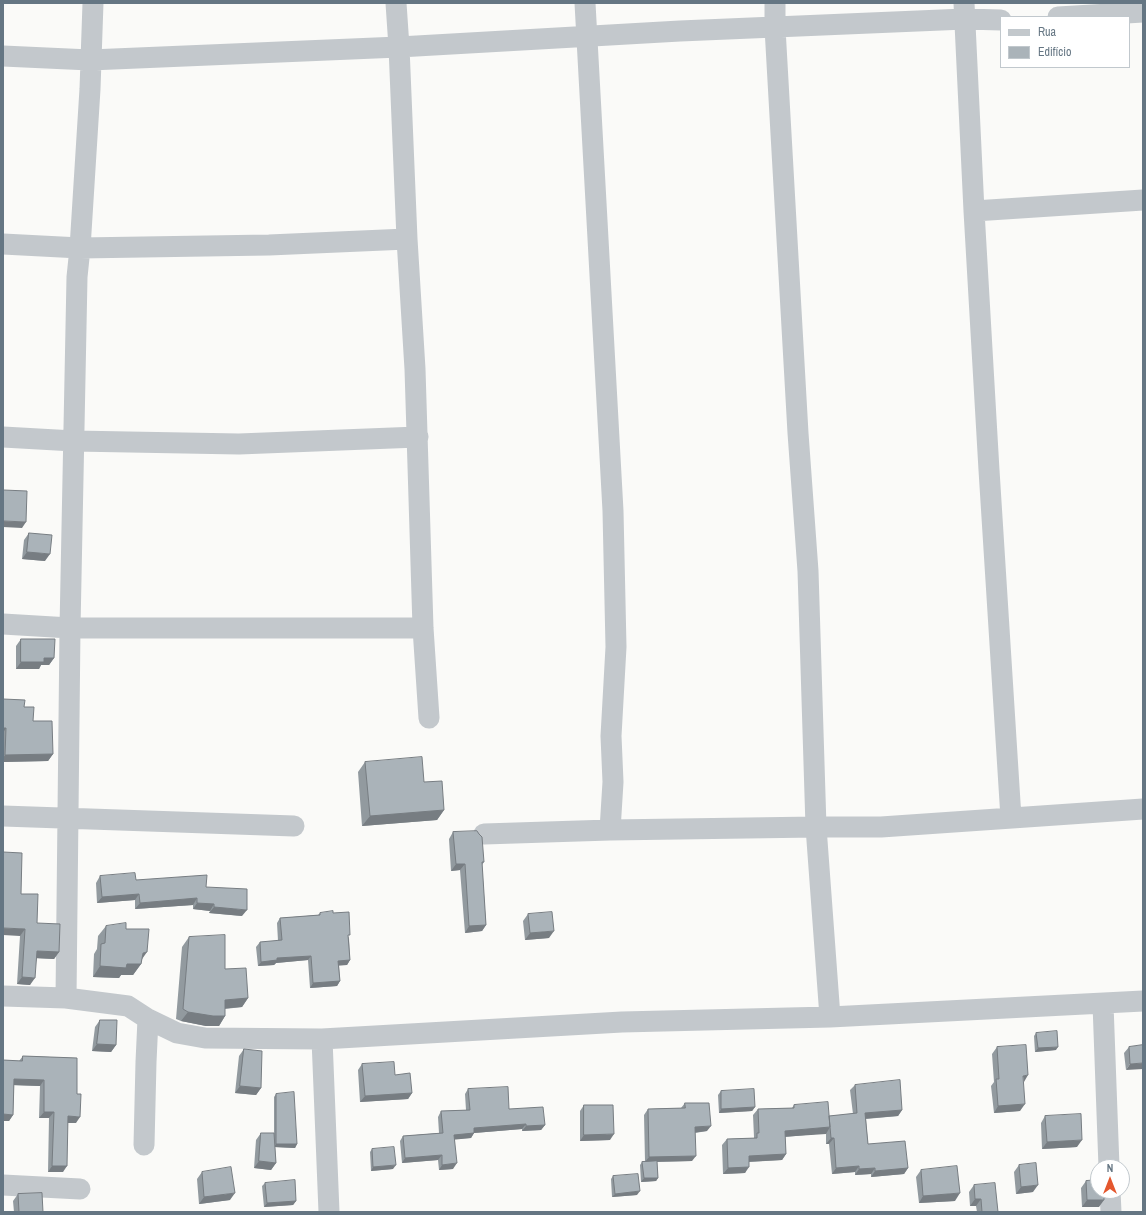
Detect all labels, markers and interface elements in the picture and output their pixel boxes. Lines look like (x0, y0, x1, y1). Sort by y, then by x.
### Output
legend (1000, 16, 1130, 68)
text: Rua (1038, 24, 1056, 40)
text: Edifício (1038, 44, 1071, 60)
north arrow (1090, 1159, 1130, 1199)
text: N (1107, 1161, 1113, 1175)

